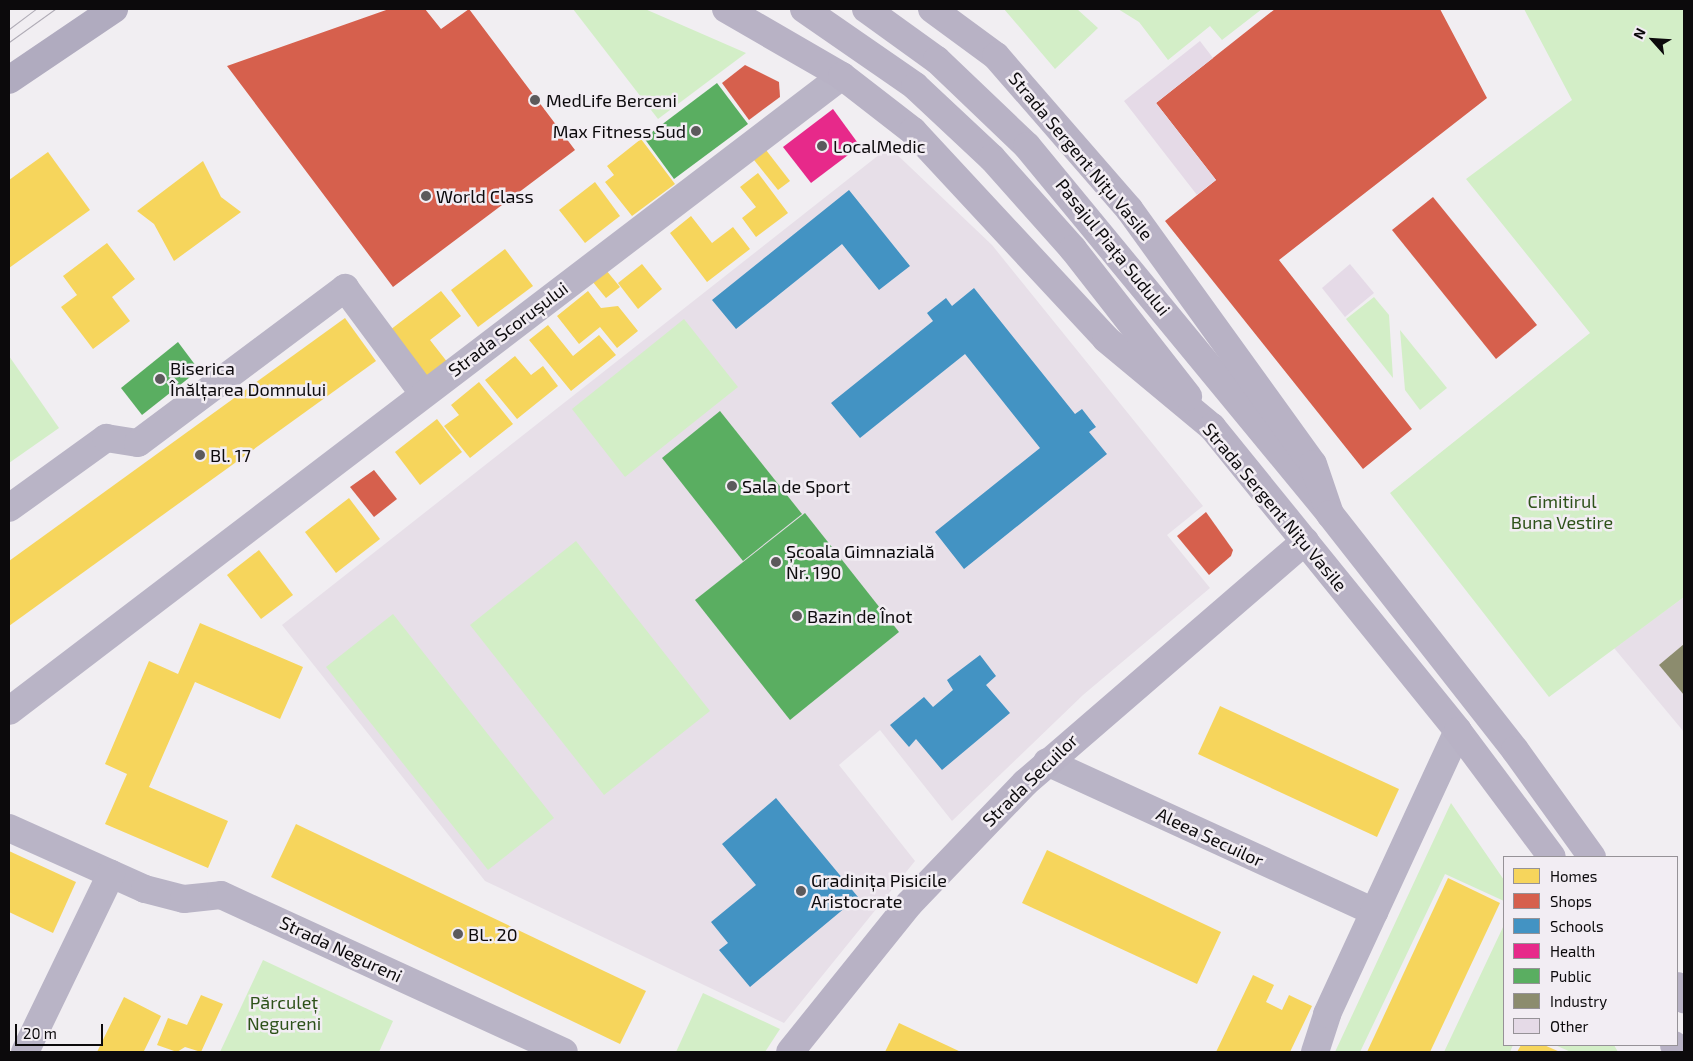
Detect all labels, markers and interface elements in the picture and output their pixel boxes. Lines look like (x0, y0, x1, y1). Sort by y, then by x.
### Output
north arrow (1628, 15, 1678, 65)
text: N (1629, 25, 1649, 41)
street label: Strada Sergent Nițu Vasile (1004, 67, 1158, 245)
place label: MedLife Berceni (546, 89, 677, 111)
marker: MedLife Berceni (528, 93, 542, 107)
place label: Max Fitness Sud (553, 120, 686, 142)
marker: Max Fitness Sud (690, 125, 702, 137)
place label: LocalMedic (833, 135, 926, 157)
marker: LocalMedic (815, 139, 829, 153)
street label: Pasajul Piața Sudului (1051, 174, 1175, 320)
place label: World Class (436, 185, 534, 207)
marker: World Class (420, 190, 432, 202)
street label: Strada Scorușului (444, 277, 572, 381)
place label: Biserica Înălțarea Domnului (170, 358, 326, 400)
marker: Biserica Înălțarea Domnului (154, 373, 166, 385)
street label: Strada Sergent Nițu Vasile (1198, 418, 1352, 596)
place label: Bl. 17 (210, 444, 251, 466)
marker: Bl. 17 (194, 449, 206, 461)
place label: Sala de Sport (742, 475, 850, 497)
marker: Sala de Sport (726, 480, 738, 492)
park label: Cimitirul Buna Vestire (1511, 491, 1613, 534)
place label: Școala Gimnazială Nr. 190 (786, 541, 935, 584)
marker: Școala Gimnazială Nr. 190 (770, 556, 782, 568)
place label: Bazin de Înot (807, 605, 912, 627)
marker: Bazin de Înot (791, 610, 803, 622)
street label: Strada Secuilor (978, 729, 1082, 831)
street label: Aleea Secuilor (1153, 803, 1267, 871)
legend (1503, 856, 1678, 1046)
text: Homes (1550, 867, 1597, 885)
place label: Gradinița Pisicile Aristocrate (811, 870, 947, 912)
marker: Gradinița Pisicile Aristocrate (795, 885, 807, 897)
text: Shops (1550, 892, 1592, 910)
street label: Strada Negureni (276, 911, 406, 987)
text: Schools (1550, 917, 1604, 935)
place label: BL. 20 (468, 923, 518, 945)
marker: BL. 20 (452, 928, 464, 940)
text: Health (1550, 942, 1595, 960)
text: Public (1550, 967, 1591, 985)
park label: Părculeț Negureni (247, 992, 321, 1034)
text: Industry (1550, 992, 1607, 1010)
scale bar (18, 1014, 105, 1046)
text: Other (1550, 1017, 1589, 1035)
text: 20 m (23, 1024, 57, 1042)

